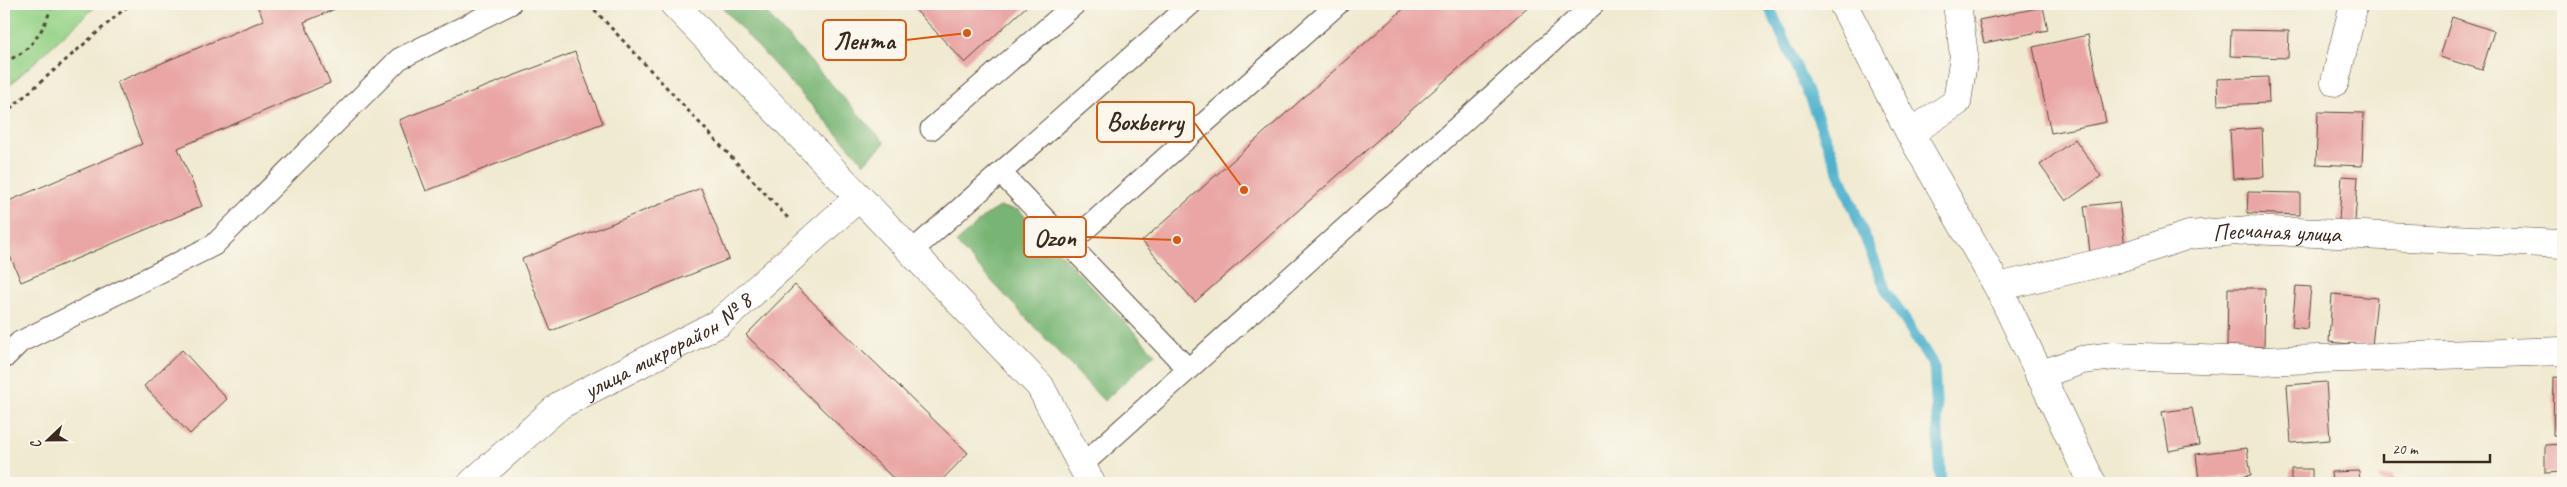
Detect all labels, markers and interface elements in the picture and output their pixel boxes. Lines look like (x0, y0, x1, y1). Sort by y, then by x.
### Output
callout: Лента (823, 20, 906, 60)
text: Лента (833, 25, 897, 57)
callout: Boxberry (1097, 102, 1194, 142)
text: Boxberry (1107, 106, 1186, 138)
street label: Песчаная улица (2211, 215, 2343, 249)
callout: Ozon (1024, 217, 1086, 257)
text: Ozon (1034, 222, 1076, 254)
street label: улица микрорайон № 8 (577, 284, 760, 406)
north arrow (22, 414, 72, 464)
scale bar (2384, 432, 2491, 464)
text: С (26, 436, 46, 451)
text: 20 m (2392, 440, 2419, 459)

